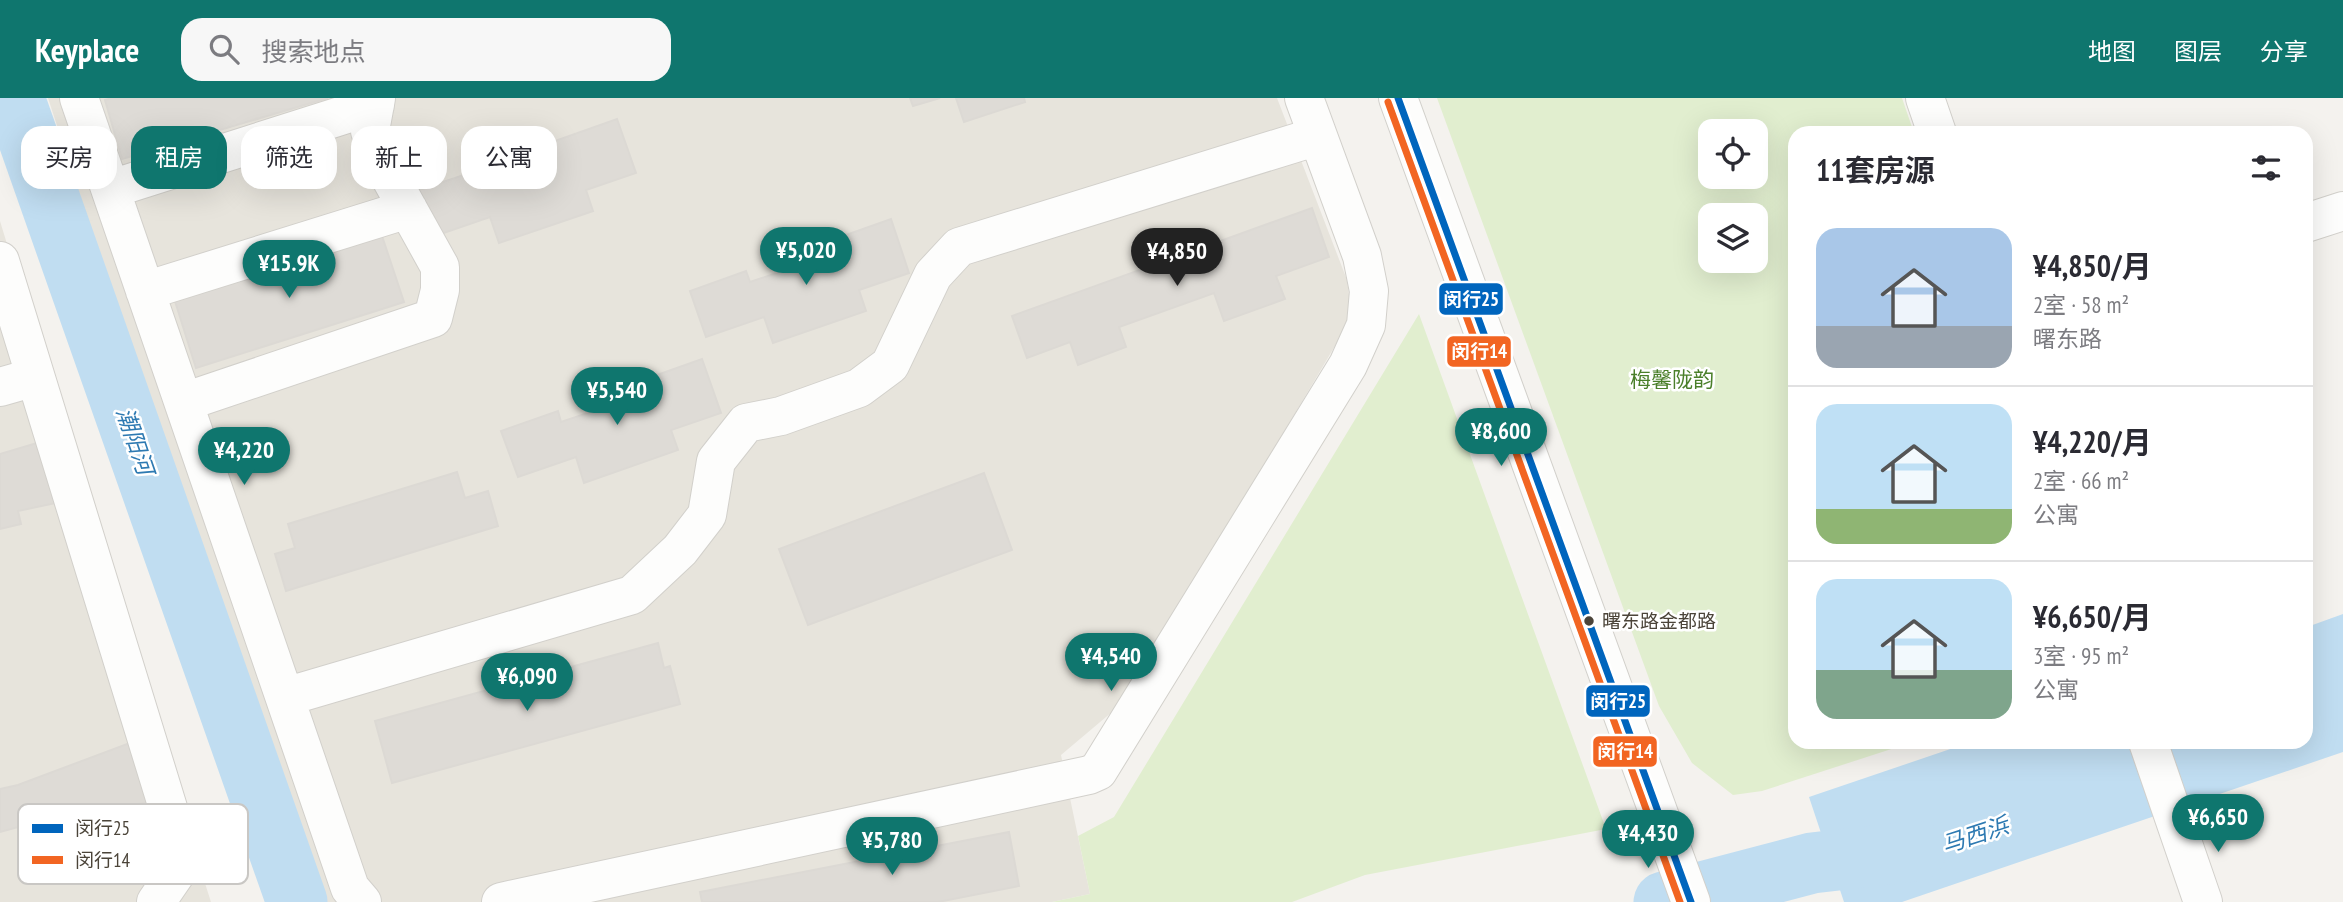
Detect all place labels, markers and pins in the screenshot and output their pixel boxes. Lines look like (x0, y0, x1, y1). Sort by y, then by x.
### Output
pin: ¥5,020 (749, 228, 863, 287)
pin: ¥4,850 (1120, 228, 1234, 288)
pin: ¥15.9K (232, 240, 346, 300)
pin: ¥5,540 (560, 368, 674, 427)
pin: ¥8,600 (1444, 408, 1558, 468)
pin: ¥4,220 (187, 428, 301, 487)
place label: 曙东路金都路 (1602, 609, 1716, 633)
marker: 曙东路金都路 (1582, 614, 1596, 628)
pin: ¥4,540 (1054, 634, 1168, 693)
pin: ¥6,090 (470, 654, 584, 713)
pin: ¥6,650 (2161, 794, 2275, 854)
pin: ¥4,430 (1591, 810, 1705, 870)
pin: ¥5,780 (835, 818, 949, 877)

